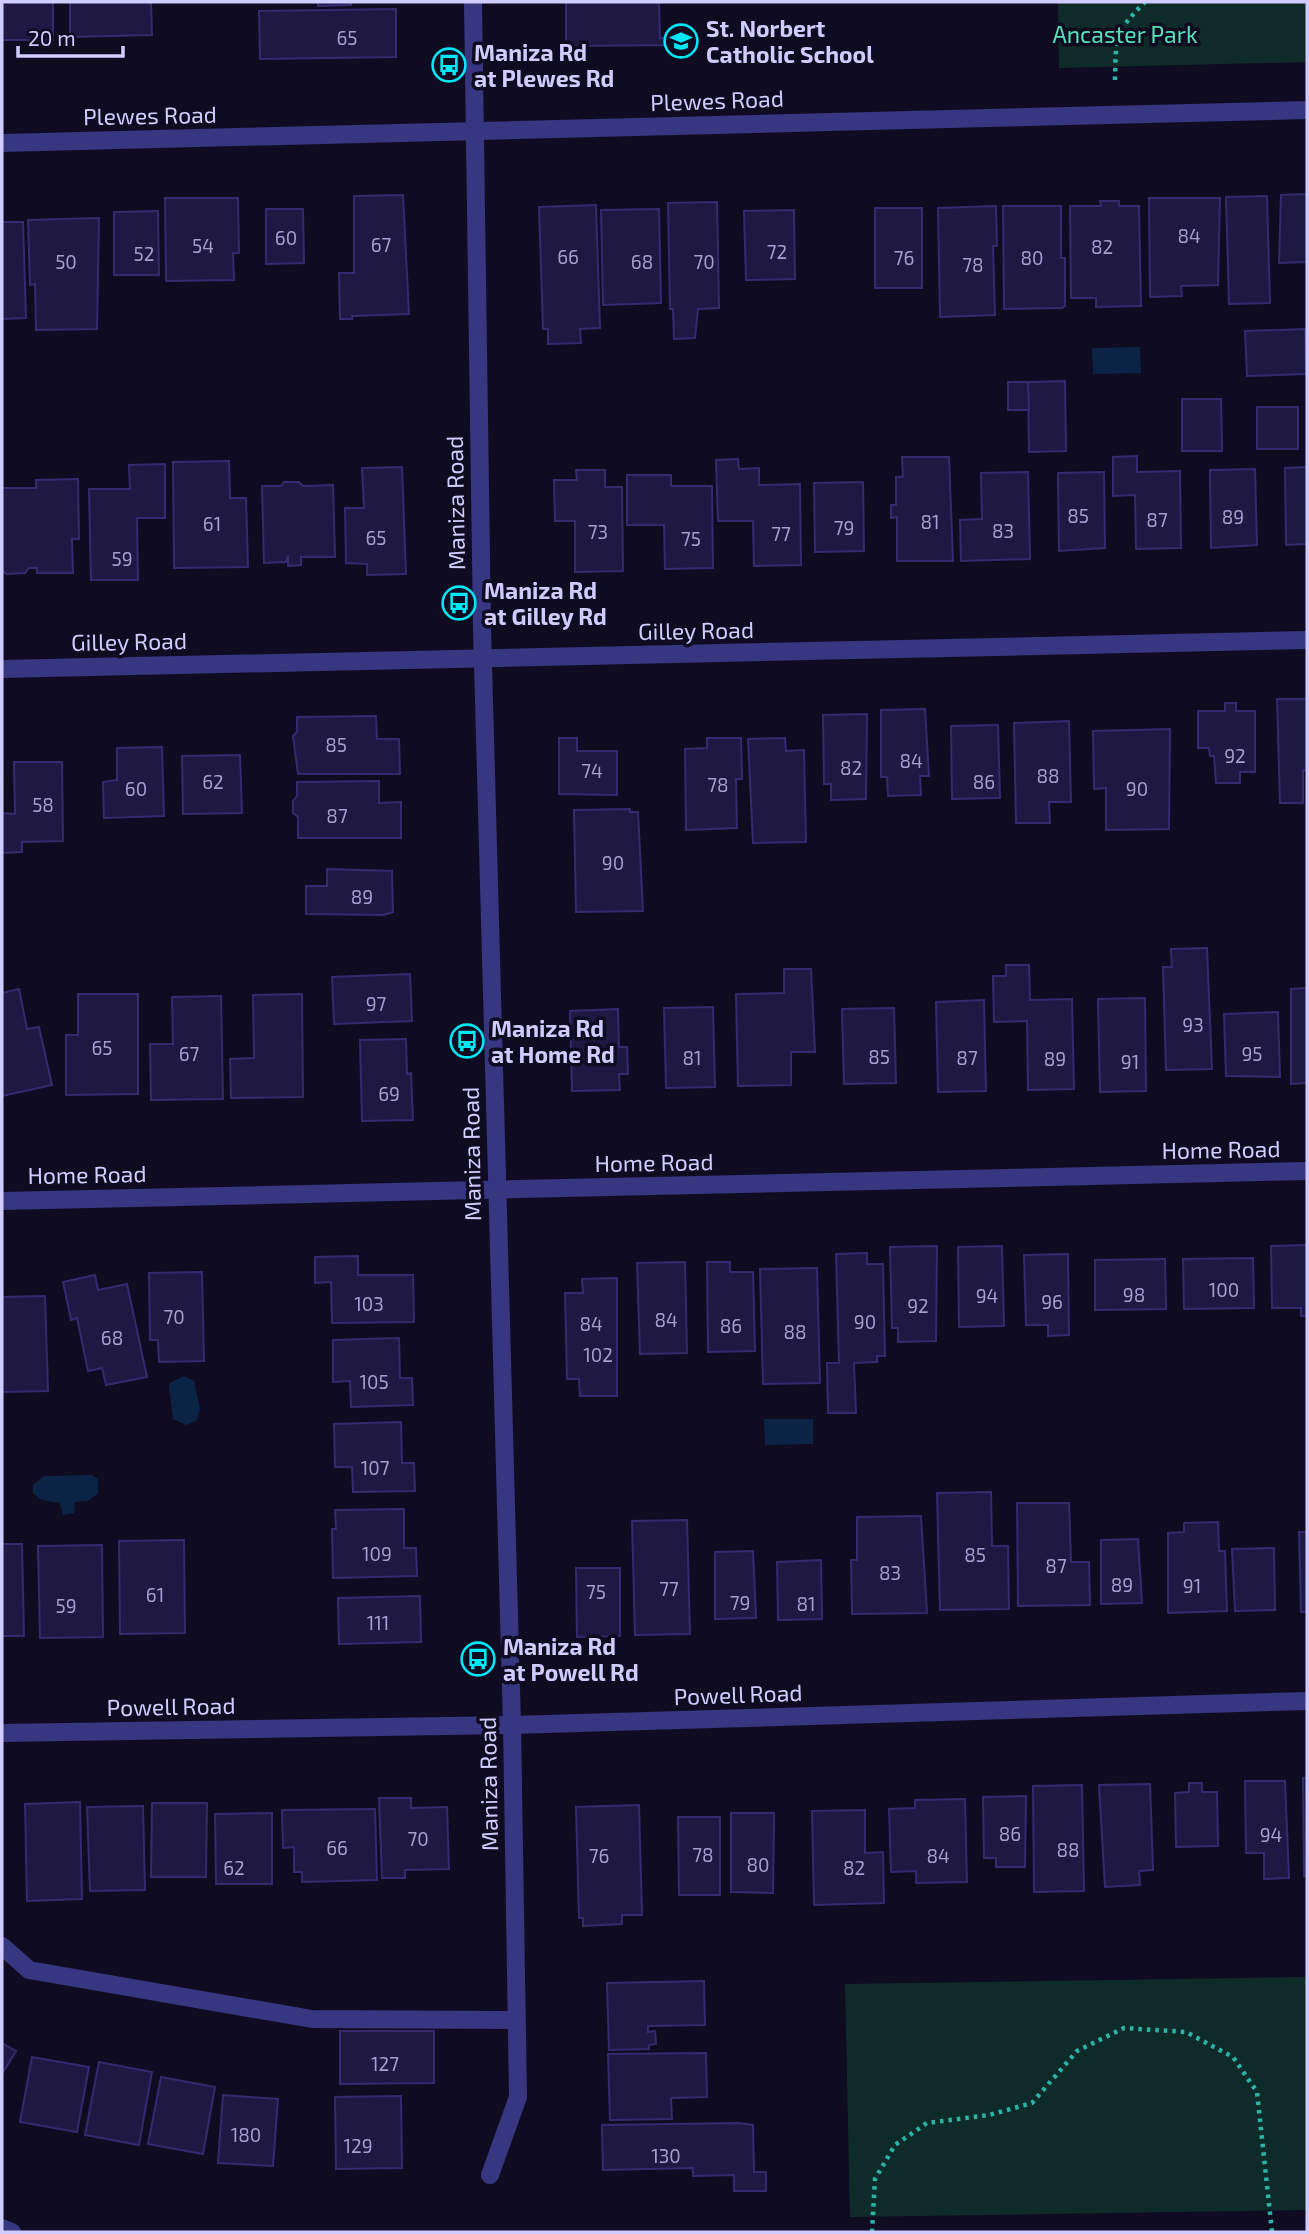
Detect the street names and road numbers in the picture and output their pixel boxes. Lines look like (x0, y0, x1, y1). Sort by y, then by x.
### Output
street label: Plewes Road (650, 84, 784, 116)
street label: Plewes Road (83, 100, 217, 130)
street label: Maniza Road (440, 436, 470, 570)
street label: Gilley Road (638, 615, 754, 645)
street label: Gilley Road (71, 626, 187, 656)
street label: Maniza Road (456, 1087, 486, 1221)
street label: Home Road (1161, 1134, 1281, 1164)
street label: Home Road (594, 1147, 714, 1177)
street label: Home Road (27, 1159, 147, 1189)
street label: Powell Road (673, 1678, 803, 1710)
street label: Powell Road (106, 1691, 236, 1721)
street label: Maniza Road (473, 1717, 503, 1851)

